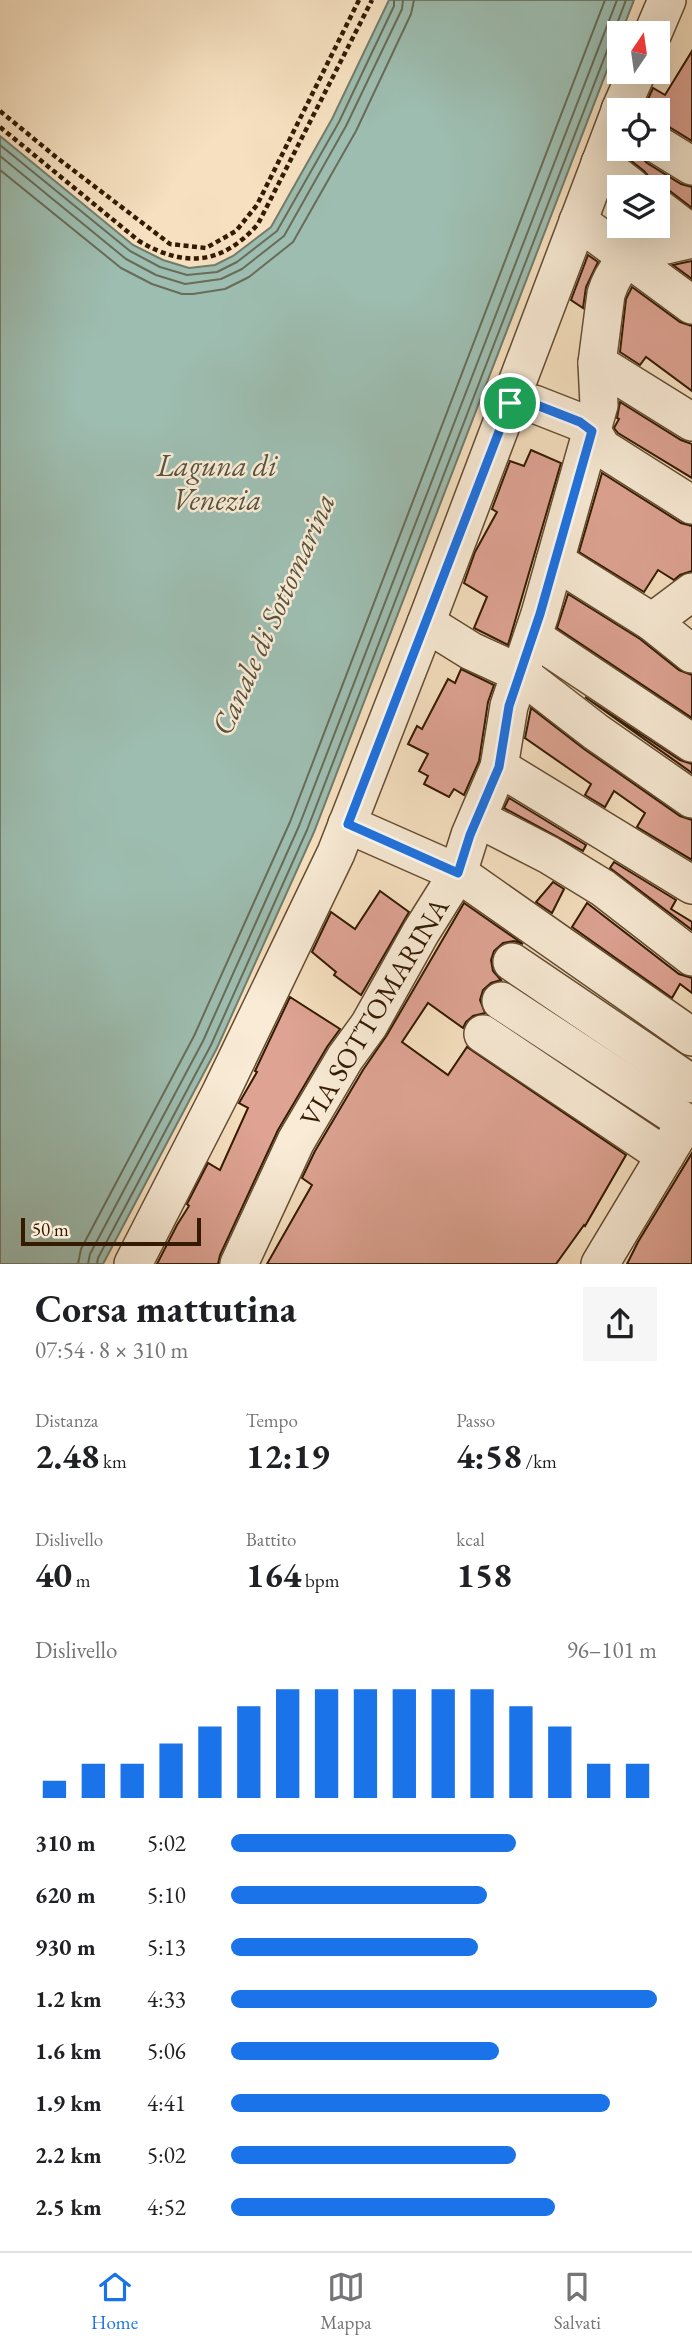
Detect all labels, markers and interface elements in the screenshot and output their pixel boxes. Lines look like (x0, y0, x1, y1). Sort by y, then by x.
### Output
north arrow (607, 21, 670, 84)
map controls (607, 21, 670, 238)
button: locate (607, 98, 670, 161)
button: layers (607, 175, 670, 238)
pin (480, 373, 540, 433)
icon: arrive (491, 384, 529, 422)
water label: Laguna di Venezia (156, 446, 278, 519)
water label: Canale di Sottomarina (202, 487, 344, 741)
street label: VIA SOTTOMARINA (291, 890, 457, 1133)
scale bar (21, 1215, 201, 1247)
text: 50 m (32, 1217, 69, 1242)
text: Corsa mattutina (35, 1284, 296, 1333)
button: share (583, 1287, 657, 1361)
text: 07:54 · 8 × 310 m (35, 1335, 188, 1365)
text: Distanza (35, 1408, 98, 1433)
text: Tempo (246, 1408, 298, 1433)
text: Passo (456, 1408, 495, 1433)
text: 2.48 (35, 1433, 99, 1478)
text: 12:19 (246, 1433, 330, 1478)
text: 4:58 (456, 1433, 522, 1478)
text: km (99, 1449, 127, 1474)
text: /km (522, 1449, 557, 1474)
text: Dislivello (35, 1527, 103, 1552)
text: Battito (246, 1527, 296, 1552)
text: kcal (456, 1527, 485, 1552)
text: 40 (35, 1552, 72, 1597)
text: 164 (246, 1552, 301, 1597)
text: 158 (456, 1552, 512, 1597)
text: m (72, 1568, 91, 1593)
text: bpm (301, 1568, 339, 1593)
text: Dislivello (35, 1635, 117, 1665)
text: 96–101 m (567, 1635, 657, 1665)
text: 310 m (35, 1828, 96, 1858)
text: 5:02 (147, 1828, 186, 1858)
text: 620 m (35, 1880, 96, 1910)
text: 5:10 (147, 1880, 186, 1910)
text: 930 m (35, 1932, 96, 1962)
text: 5:13 (147, 1932, 186, 1962)
text: 1.2 km (35, 1984, 102, 2014)
text: 4:33 (147, 1984, 186, 2014)
text: 1.6 km (35, 2036, 102, 2066)
text: 5:06 (147, 2036, 186, 2066)
text: 1.9 km (35, 2088, 102, 2118)
text: 4:41 (147, 2088, 186, 2118)
text: 2.2 km (35, 2140, 102, 2170)
text: 5:02 (147, 2140, 186, 2170)
text: 2.5 km (35, 2192, 102, 2222)
text: 4:52 (147, 2192, 186, 2222)
tab: Home (91, 2268, 138, 2335)
tab: Mappa (320, 2268, 372, 2335)
tab: Salvati (554, 2268, 601, 2335)

